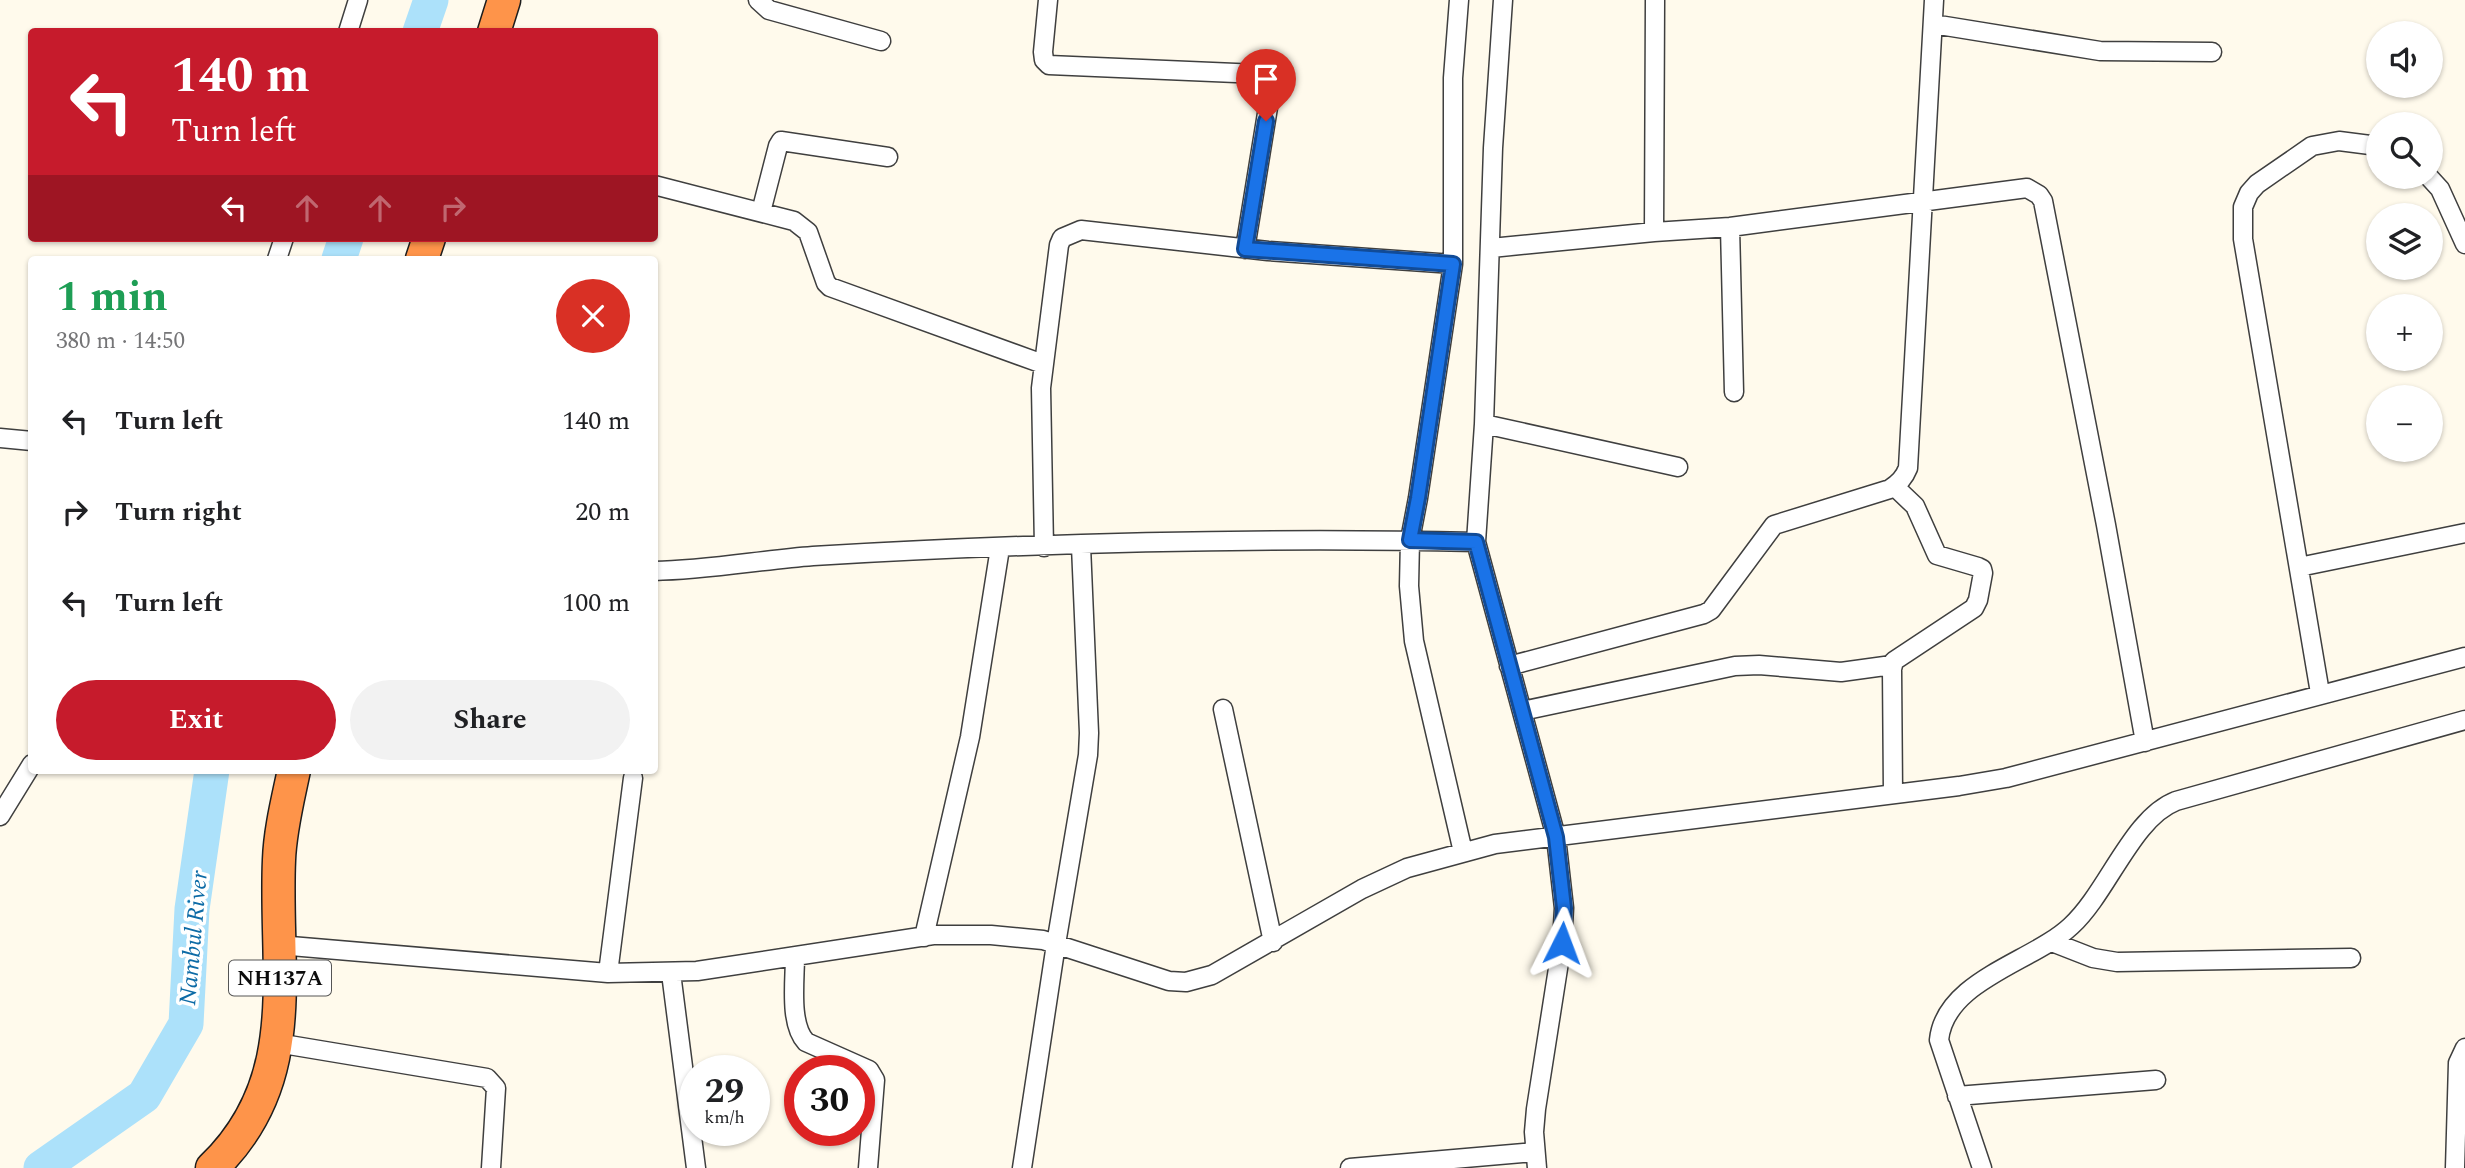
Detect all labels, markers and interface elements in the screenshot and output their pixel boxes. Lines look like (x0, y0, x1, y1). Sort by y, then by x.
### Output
map controls (2366, 21, 2443, 462)
button: sound (2366, 21, 2443, 98)
text: 140 m (171, 39, 310, 114)
pin (1236, 49, 1296, 121)
icon: left (56, 56, 147, 147)
icon: arrive (1247, 60, 1285, 98)
text: Turn left (171, 107, 297, 156)
button: search (2366, 112, 2443, 189)
icon: left (215, 189, 253, 227)
icon: ahead (288, 189, 326, 227)
icon: ahead (361, 189, 399, 227)
icon: right (434, 189, 472, 227)
button: layers (2366, 203, 2443, 280)
text: 1 min (56, 266, 168, 329)
button: close (556, 279, 630, 353)
button: + (2366, 294, 2443, 371)
text: 380 m · 14:50 (56, 324, 185, 359)
button: − (2366, 385, 2443, 462)
text: Turn left (115, 401, 223, 441)
text: 140 m (562, 401, 630, 441)
icon: left (56, 402, 94, 440)
text: Turn right (115, 492, 242, 532)
text: 20 m (575, 492, 630, 532)
icon: right (56, 493, 94, 531)
text: Turn left (115, 583, 223, 623)
text: 100 m (562, 583, 630, 623)
icon: left (56, 584, 94, 622)
button: Exit (56, 680, 336, 760)
button: Share (350, 680, 630, 760)
water label: Nambul River (170, 868, 218, 1007)
position arrow (1525, 906, 1599, 980)
road number: NH137A (229, 960, 331, 996)
speed limit sign: 30 (784, 1055, 875, 1146)
text: 29 (705, 1065, 744, 1118)
text: km/h (704, 1104, 745, 1131)

